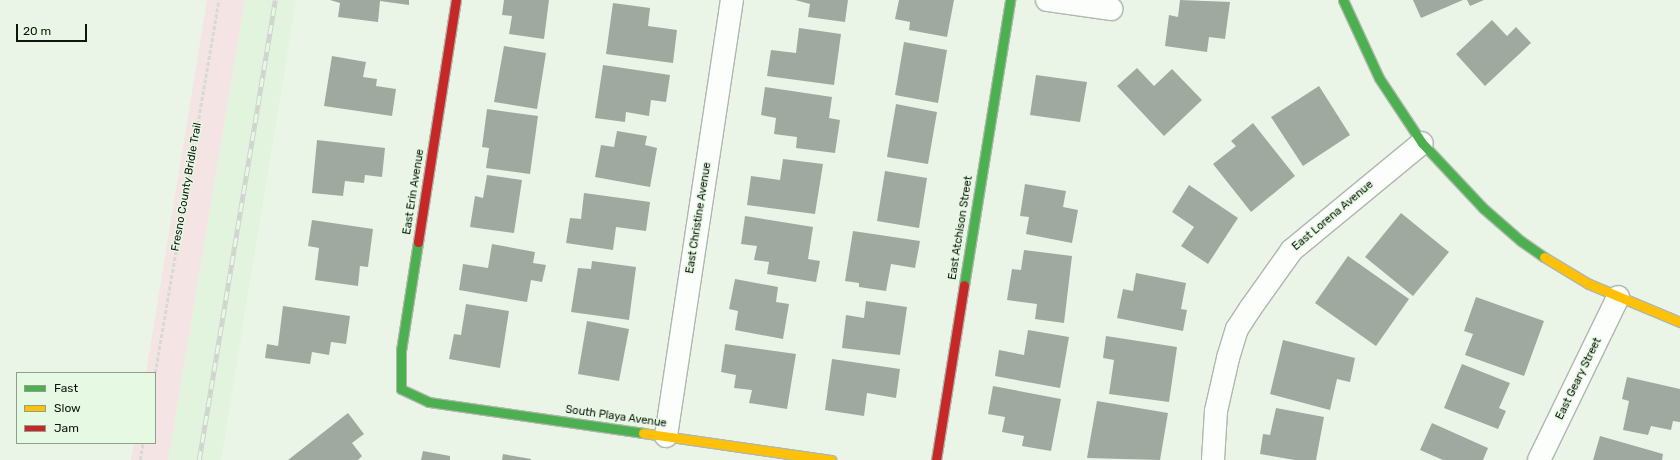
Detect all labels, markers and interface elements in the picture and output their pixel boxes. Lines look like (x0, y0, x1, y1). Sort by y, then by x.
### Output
scale bar (18, 16, 89, 42)
text: 20 m (23, 24, 51, 38)
street label: Fresno County Bridle Trail (169, 121, 205, 253)
street label: East Erin Avenue (401, 148, 427, 236)
street label: East Christine Avenue (684, 161, 714, 275)
street label: East Atchison Street (946, 175, 976, 281)
street label: East Lorena Avenue (1290, 178, 1376, 254)
street label: East Geary Street (1553, 336, 1605, 422)
legend (16, 372, 156, 444)
text: Fast (54, 381, 78, 395)
text: Slow (54, 401, 81, 415)
street label: South Playa Avenue (564, 403, 668, 431)
text: Jam (54, 421, 79, 435)

